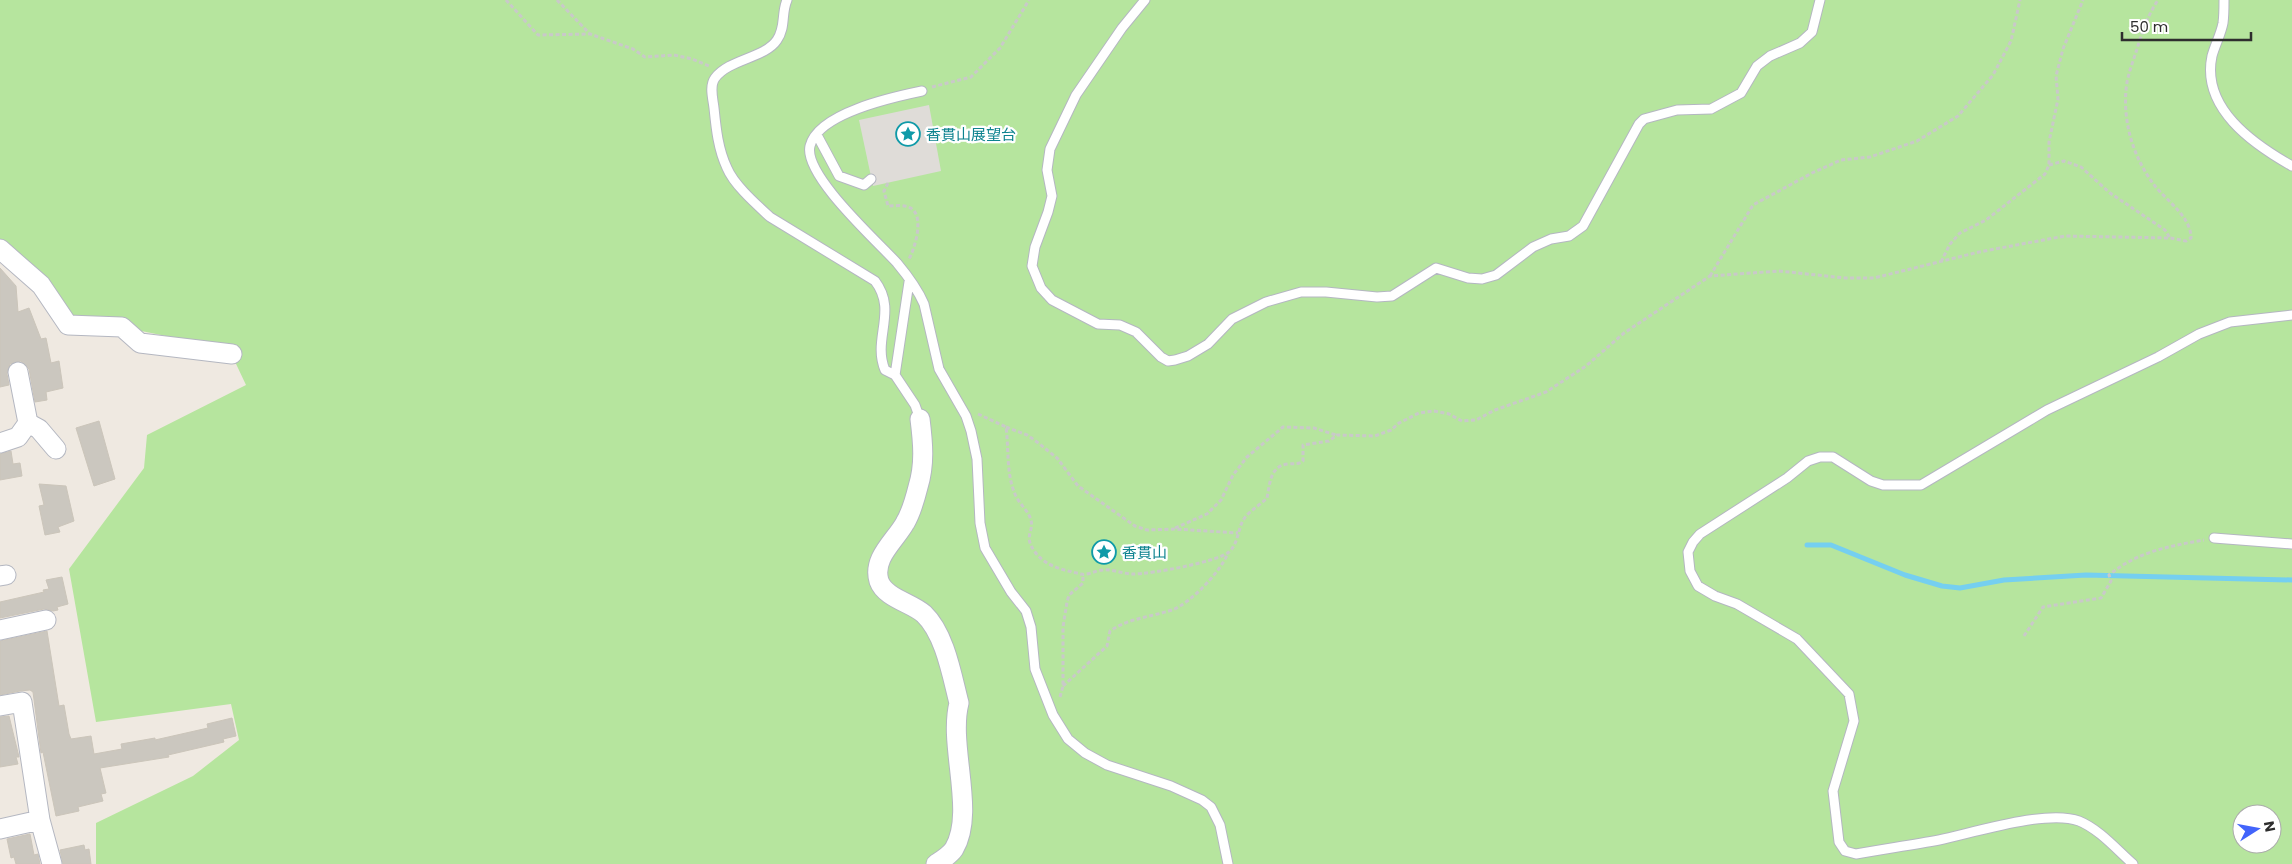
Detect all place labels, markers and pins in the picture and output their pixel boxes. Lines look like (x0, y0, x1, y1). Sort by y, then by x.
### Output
place icon: 香貫山展望台 (895, 121, 921, 147)
place label: 香貫山展望台 (926, 124, 1016, 145)
place icon: 香貫山 (1091, 539, 1117, 565)
place label: 香貫山 (1122, 542, 1167, 563)

